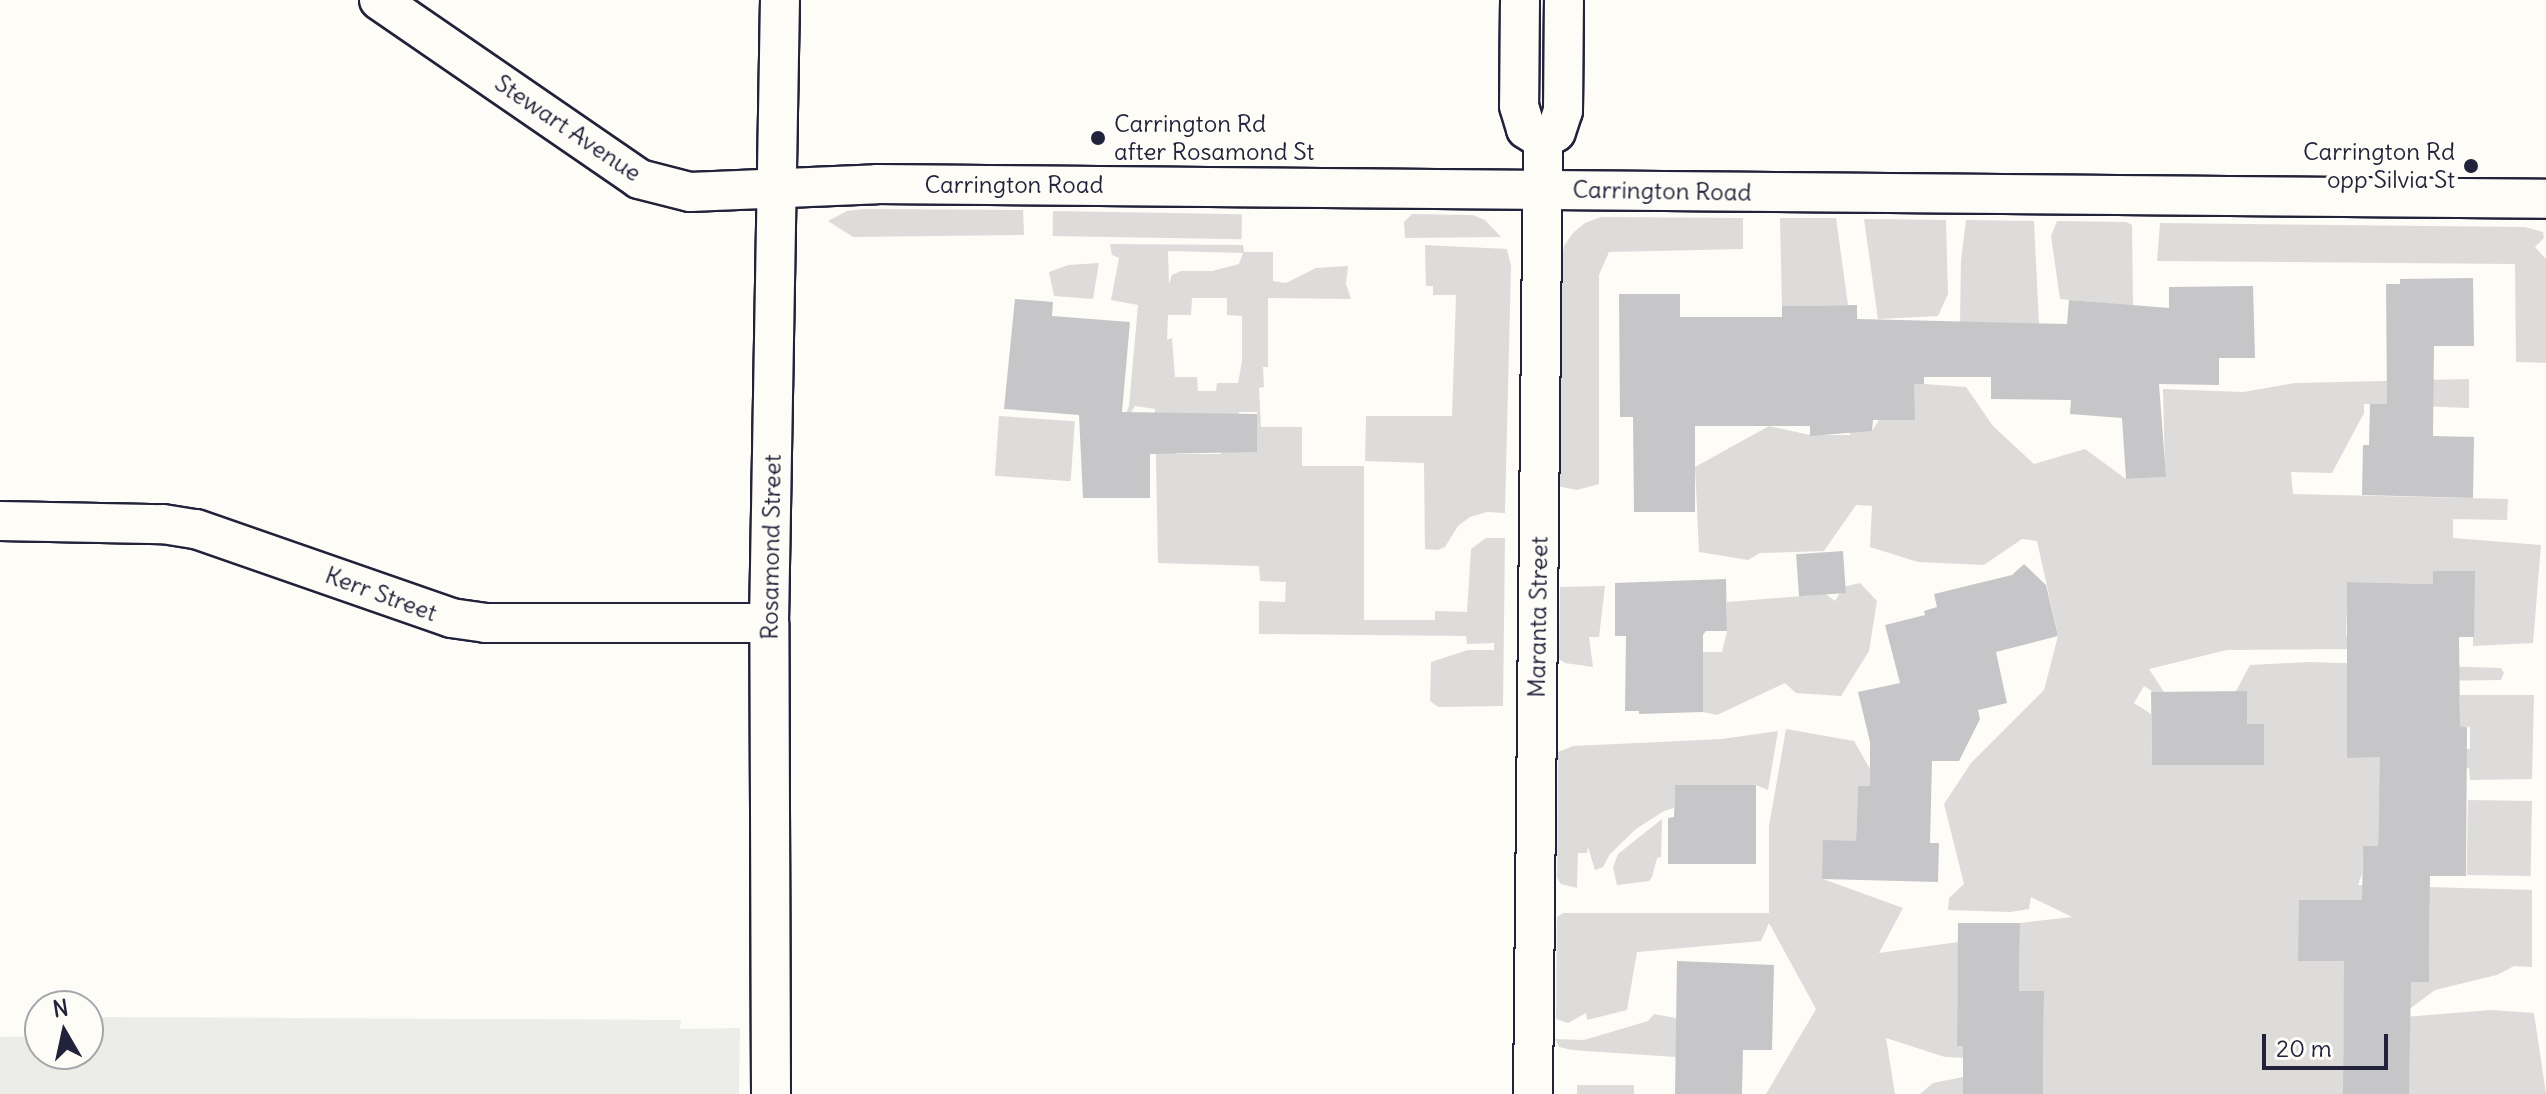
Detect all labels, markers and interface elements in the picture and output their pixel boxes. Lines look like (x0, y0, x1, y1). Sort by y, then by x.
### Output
street label: Stewart Avenue (489, 68, 647, 188)
place label: Carrington Rd after Rosamond St (1114, 110, 1314, 166)
marker: Carrington Rd after Rosamond St (1089, 129, 1107, 147)
place label: Carrington Rd opp Silvia St (2303, 138, 2455, 194)
marker: Carrington Rd opp Silvia St (2462, 157, 2480, 175)
street label: Carrington Road (924, 171, 1104, 199)
street label: Carrington Road (1572, 175, 1752, 207)
street label: Rosamond Street (755, 454, 787, 640)
street label: Maranta Street (1522, 536, 1554, 698)
street label: Kerr Street (321, 561, 441, 627)
north arrow (24, 990, 104, 1070)
text: N (51, 993, 70, 1023)
scale bar (2266, 1018, 2392, 1068)
text: 20 m (2276, 1033, 2332, 1063)

